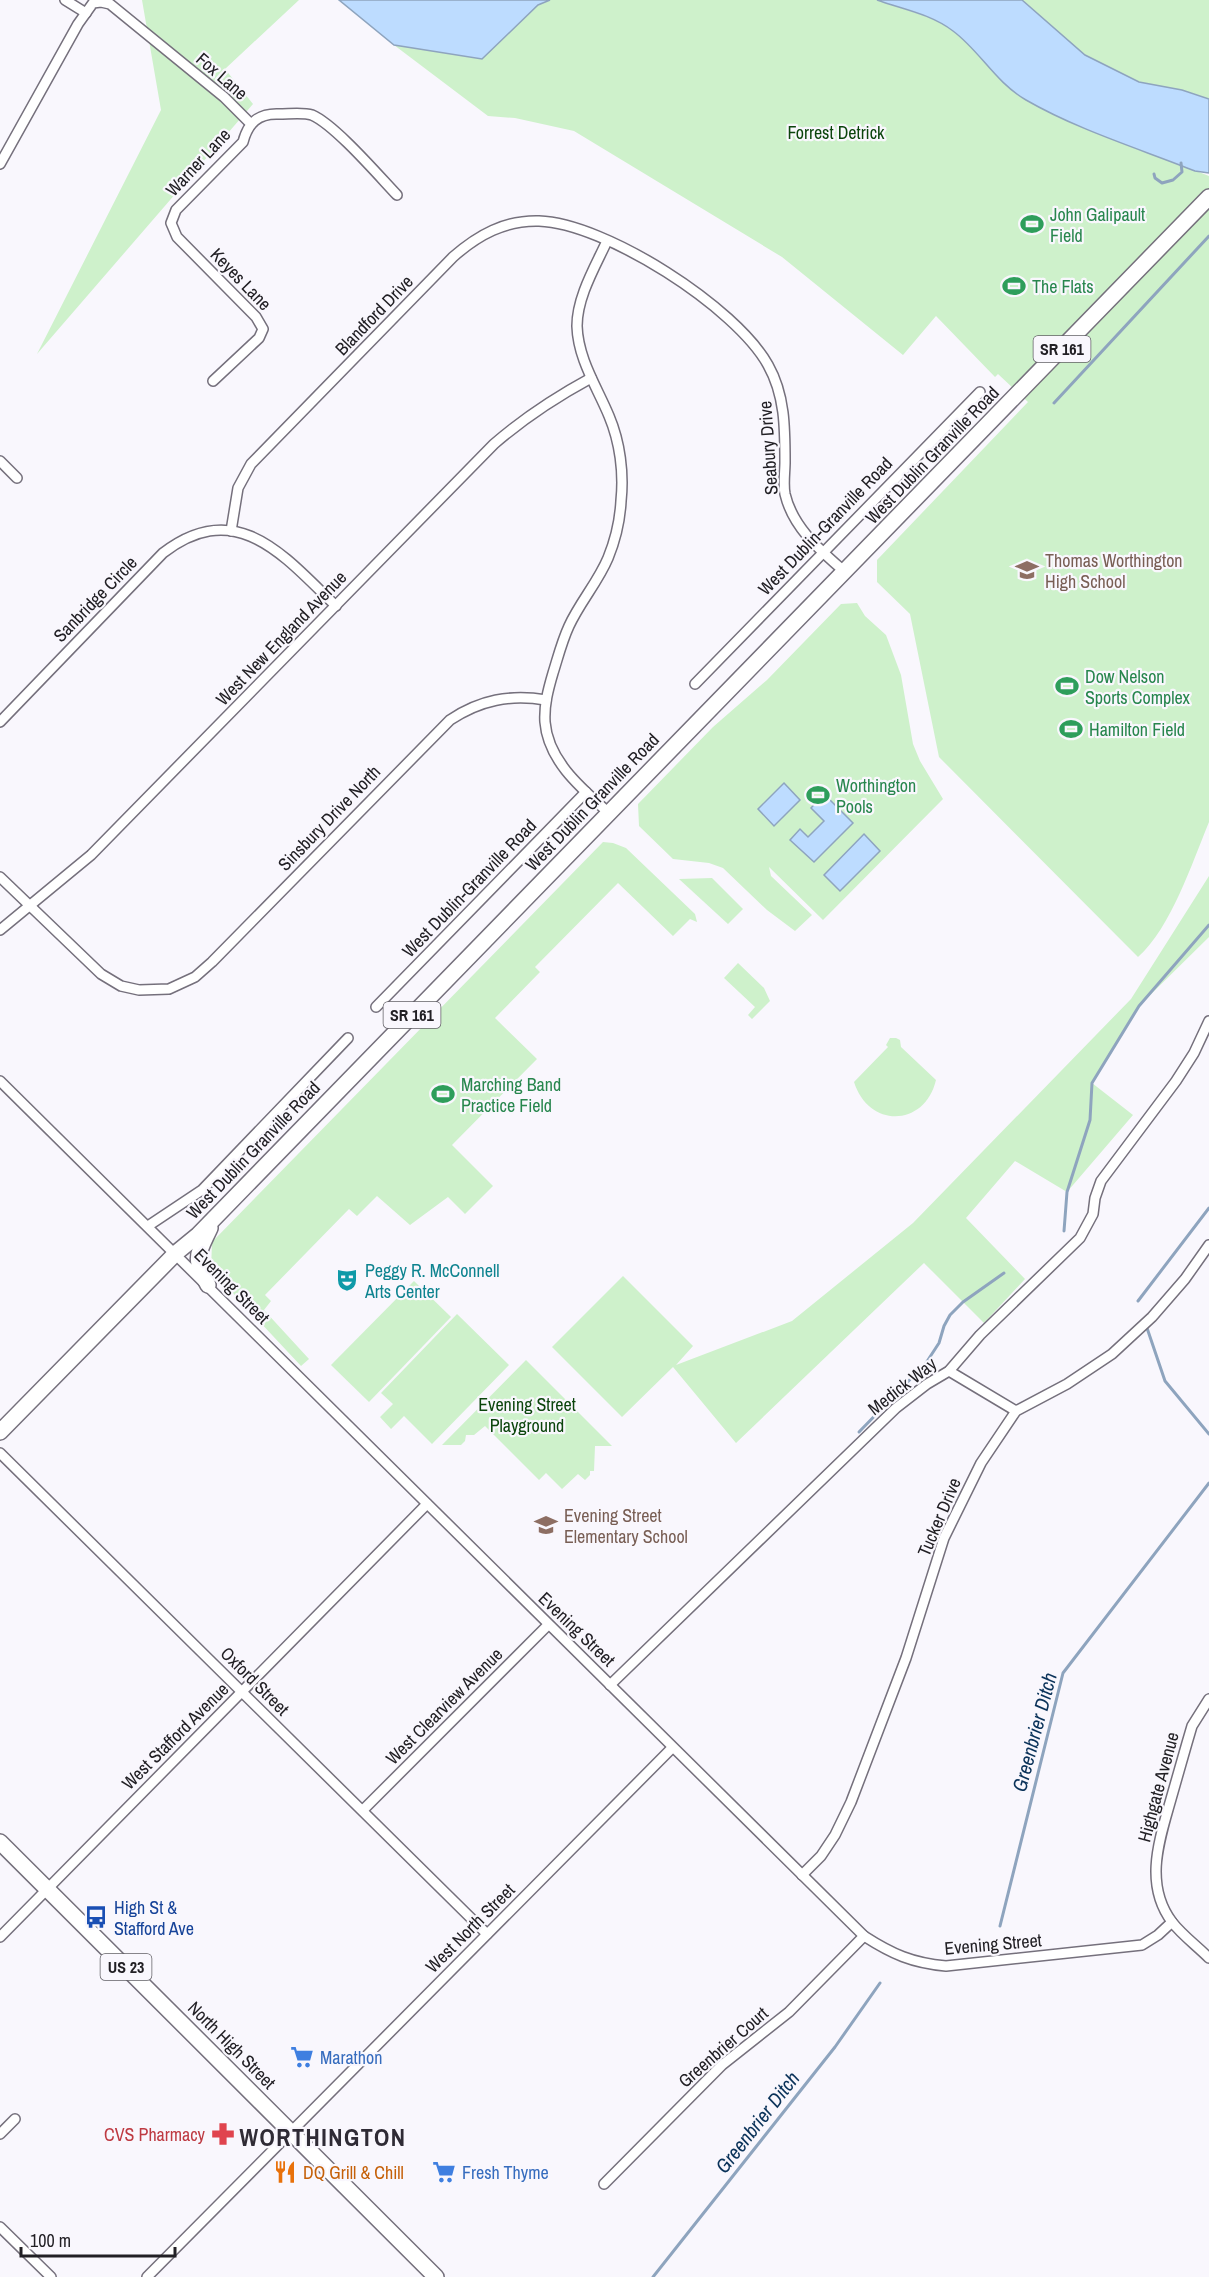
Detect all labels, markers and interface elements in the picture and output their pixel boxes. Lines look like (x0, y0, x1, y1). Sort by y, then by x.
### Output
street label: Fox Lane (191, 47, 253, 105)
park label: Forrest Detrick (788, 120, 885, 145)
street label: Warner Lane (160, 122, 236, 202)
place label: John Galipault Field (1050, 202, 1145, 248)
sports icon: John Galipault Field (1019, 211, 1045, 237)
street label: Keyes Lane (205, 242, 277, 316)
street label: Blandford Drive (329, 269, 419, 361)
sports icon: The Flats (1001, 273, 1027, 299)
place label: The Flats (1032, 274, 1094, 299)
road number: SR 161 (1034, 336, 1090, 362)
street label: West Dublin Granville Road (860, 381, 1004, 529)
street label: Seabury Drive (752, 400, 784, 496)
street label: West Dublin-Granville Road (752, 451, 898, 601)
place label: Thomas Worthington High School (1045, 548, 1183, 594)
street label: Sanbridge Circle (48, 550, 142, 648)
school or university icon: Thomas Worthington High School (1014, 557, 1040, 583)
street label: West New England Avenue (210, 565, 352, 711)
place label: Dow Nelson Sports Complex (1085, 664, 1191, 710)
sports icon: Dow Nelson Sports Complex (1054, 673, 1080, 699)
sports icon: Hamilton Field (1058, 716, 1084, 742)
place label: Hamilton Field (1089, 717, 1185, 742)
street label: West Dublin Granville Road (520, 728, 664, 876)
street label: Sinsbury Drive North (272, 760, 386, 876)
place label: Worthington Pools (836, 773, 916, 819)
sports icon: Worthington Pools (805, 782, 831, 808)
street label: West Dublin-Granville Road (396, 813, 542, 963)
road number: SR 161 (384, 1002, 440, 1028)
place label: Marching Band Practice Field (461, 1072, 561, 1118)
street label: West Dublin Granville Road (181, 1076, 325, 1224)
sports icon: Marching Band Practice Field (430, 1081, 456, 1107)
street label: Evening Street (189, 1243, 275, 1329)
place label: Peggy R. McConnell Arts Center (364, 1258, 500, 1304)
theatre icon: Peggy R. McConnell Arts Center (334, 1267, 360, 1293)
street label: Medick Way (863, 1351, 942, 1421)
park label: Evening Street Playground (478, 1392, 576, 1438)
street label: Tucker Drive (911, 1474, 967, 1560)
place label: Evening Street Elementary School (564, 1503, 688, 1549)
school or university icon: Evening Street Elementary School (533, 1512, 559, 1538)
street label: Evening Street (533, 1586, 621, 1672)
street label: Oxford Street (215, 1641, 295, 1721)
street label: West Clearview Avenue (380, 1642, 508, 1770)
water label: Greenbrier Ditch (1005, 1670, 1063, 1794)
street label: West Stafford Avenue (116, 1677, 234, 1795)
street label: Highgate Avenue (1131, 1729, 1185, 1845)
street label: West North Street (420, 1878, 520, 1978)
place label: High St & Stafford Ave (114, 1895, 194, 1941)
bus stop icon: High St & Stafford Ave (83, 1904, 109, 1930)
street label: Evening Street (943, 1927, 1043, 1961)
road number: US 23 (100, 1954, 152, 1980)
street label: North High Street (183, 1996, 281, 2094)
street label: Greenbrier Court (673, 2001, 773, 2093)
supermarket icon: Marathon (289, 2044, 315, 2070)
place label: Marathon (320, 2045, 382, 2070)
water label: Greenbrier Ditch (709, 2066, 805, 2178)
pharmacy icon: CVS Pharmacy (210, 2121, 236, 2147)
district label: WORTHINGTON (239, 2121, 407, 2153)
place label: CVS Pharmacy (104, 2122, 206, 2147)
restaurant icon: DQ Grill & Chill (272, 2159, 298, 2185)
supermarket icon: Fresh Thyme (431, 2159, 457, 2185)
place label: DQ Grill & Chill (303, 2160, 404, 2185)
place label: Fresh Thyme (462, 2160, 549, 2185)
scale bar (21, 2220, 176, 2258)
text: 100 m (30, 2228, 71, 2253)

